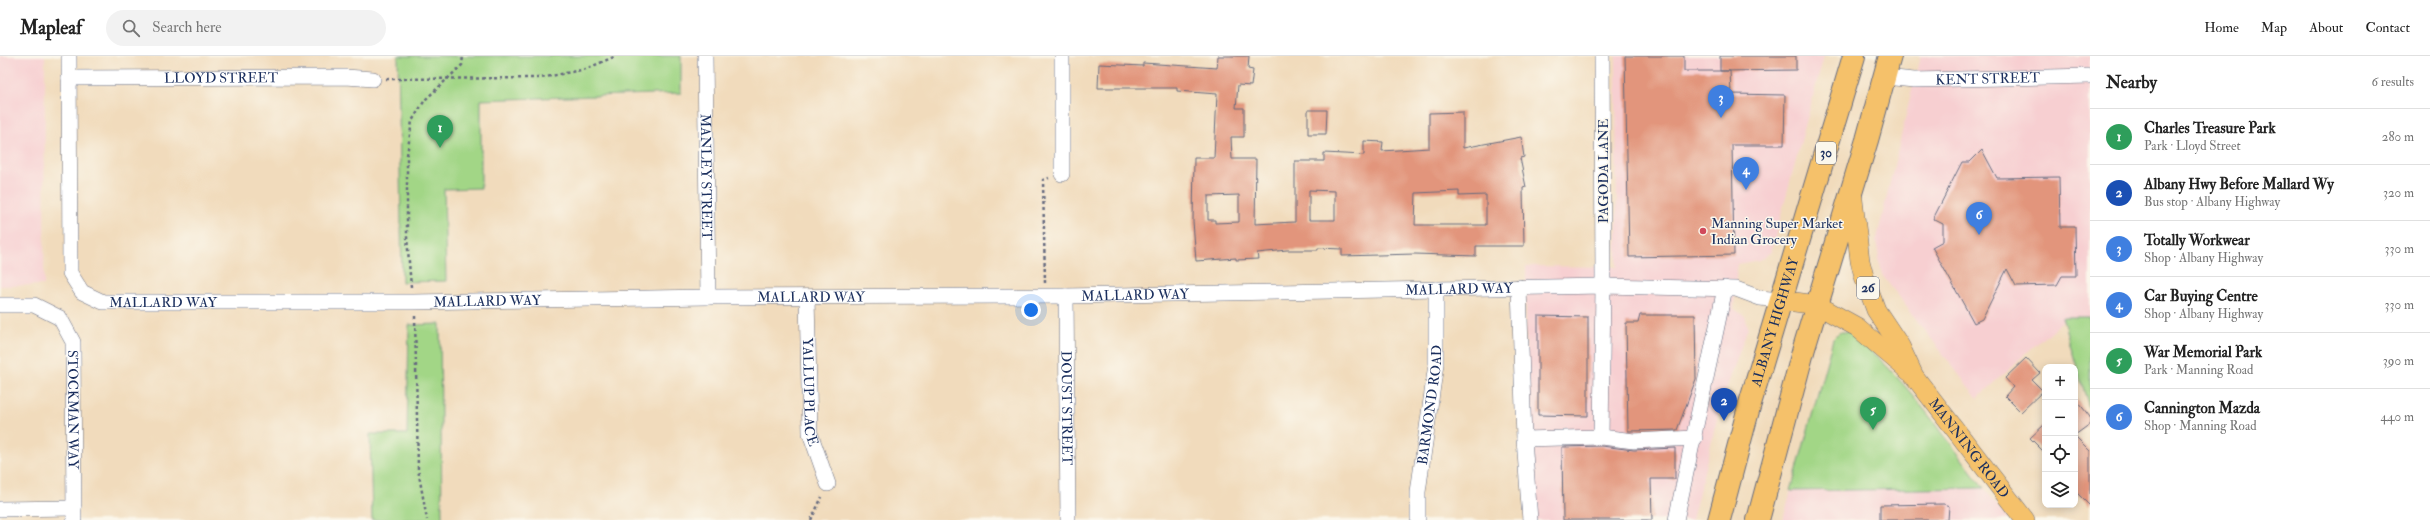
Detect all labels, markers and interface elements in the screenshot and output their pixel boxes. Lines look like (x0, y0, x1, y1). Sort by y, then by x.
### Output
search box (106, 10, 386, 46)
text: Mapleaf (20, 16, 82, 40)
icon: search (120, 17, 142, 39)
text: Search here (152, 18, 222, 37)
text: Home (2204, 19, 2239, 36)
text: Map (2261, 19, 2287, 36)
text: About (2309, 19, 2343, 36)
text: Contact (2365, 19, 2410, 36)
street label: LLOYD STREET (164, 69, 279, 86)
street label: KENT STREET (1935, 69, 2041, 88)
text: Nearby (2106, 72, 2157, 93)
text: 6 results (2371, 74, 2414, 90)
pin: 3 (1708, 85, 1734, 118)
street label: MANLEY STREET (697, 114, 716, 241)
pin: 1 (427, 115, 453, 148)
street label: PAGODA LANE (1595, 119, 1612, 223)
text: Charles Treasure Park (2144, 119, 2276, 138)
text: 1 (2117, 129, 2121, 145)
text: 280 m (2382, 129, 2414, 145)
text: Park · Lloyd Street (2144, 138, 2241, 154)
road number: 30 (1816, 142, 1836, 164)
pin: 4 (1733, 157, 1759, 190)
text: Albany Hwy Before Mallard Wy (2144, 175, 2334, 194)
text: 2 (2116, 185, 2122, 201)
text: 320 m (2383, 185, 2414, 201)
text: Bus stop · Albany Highway (2144, 194, 2280, 210)
pin: 6 (1966, 202, 1992, 235)
place label: Manning Super Market Indian Grocery (1711, 215, 1843, 249)
marker: Manning Super Market Indian Grocery (1698, 226, 1708, 236)
text: Totally Workwear (2144, 231, 2250, 250)
text: 3 (2117, 241, 2122, 257)
text: 330 m (2385, 241, 2414, 257)
text: Shop · Albany Highway (2144, 250, 2263, 266)
street label: ALBANY HIGHWAY (1747, 254, 1802, 389)
road number: 26 (1857, 277, 1879, 299)
street label: MALLARD WAY (1405, 279, 1514, 298)
street label: MALLARD WAY (1081, 285, 1190, 304)
text: Car Buying Centre (2144, 287, 2258, 306)
street label: MALLARD WAY (757, 288, 866, 305)
street label: MALLARD WAY (433, 291, 542, 310)
street label: MALLARD WAY (109, 294, 218, 311)
text: 4 (2115, 297, 2123, 313)
text: 330 m (2385, 297, 2414, 313)
your location (1021, 300, 1041, 320)
text: Shop · Albany Highway (2144, 306, 2263, 322)
street label: YALLUP PLACE (799, 337, 822, 448)
text: War Memorial Park (2144, 343, 2262, 362)
street label: BARMOND ROAD (1413, 345, 1445, 466)
street label: STOCKMAN WAY (65, 350, 82, 470)
street label: DOUST STREET (1058, 351, 1076, 466)
text: 5 (2116, 353, 2122, 369)
text: 390 m (2383, 353, 2414, 369)
text: Park · Manning Road (2144, 362, 2253, 378)
map controls (2042, 364, 2078, 508)
button: + (2042, 364, 2078, 400)
pin: 2 (1711, 388, 1737, 421)
street label: MANNING ROAD (1925, 394, 2013, 501)
pin: 5 (1860, 397, 1886, 430)
text: Cannington Mazda (2144, 399, 2260, 418)
button: − (2042, 400, 2078, 436)
text: 6 (2116, 409, 2122, 425)
text: 440 m (2380, 409, 2414, 425)
text: Shop · Manning Road (2144, 418, 2257, 434)
button: locate (2042, 436, 2078, 472)
button: layers (2042, 472, 2078, 508)

